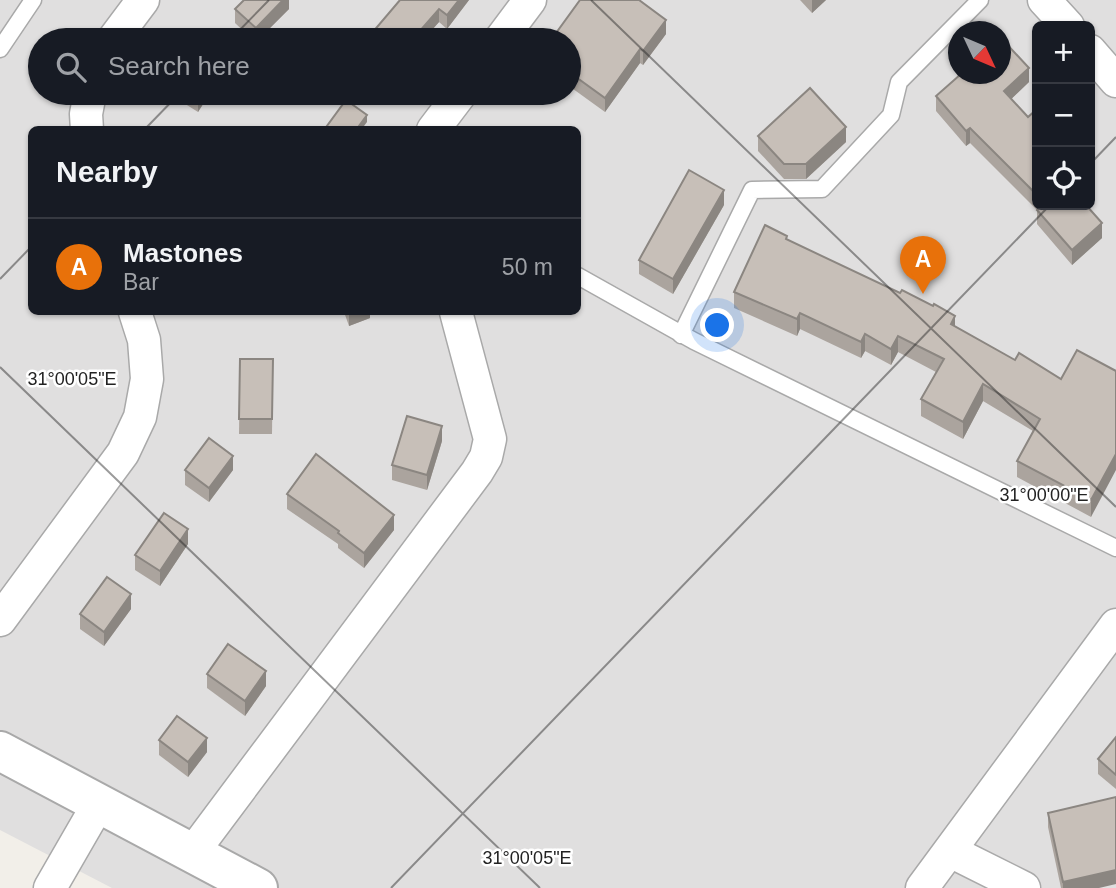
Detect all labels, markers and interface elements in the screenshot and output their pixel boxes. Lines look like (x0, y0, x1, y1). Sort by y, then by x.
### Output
north arrow (948, 21, 1011, 84)
map controls (1032, 21, 1095, 210)
button: + (1032, 21, 1095, 84)
search box (28, 28, 581, 105)
icon: search (52, 48, 90, 86)
text: Search here (108, 51, 250, 81)
button: − (1032, 84, 1095, 147)
button: locate (1032, 147, 1095, 210)
text: Nearby (56, 155, 158, 188)
pin: A (900, 236, 946, 294)
text: Mastones (123, 238, 243, 268)
text: A (71, 254, 87, 280)
text: 50 m (502, 254, 553, 280)
text: Bar (123, 269, 159, 295)
your location (700, 308, 734, 342)
text: 31°00'05"E (27, 369, 117, 389)
text: 31°00'00"E (999, 485, 1089, 505)
text: 31°00'05"E (482, 848, 572, 868)

